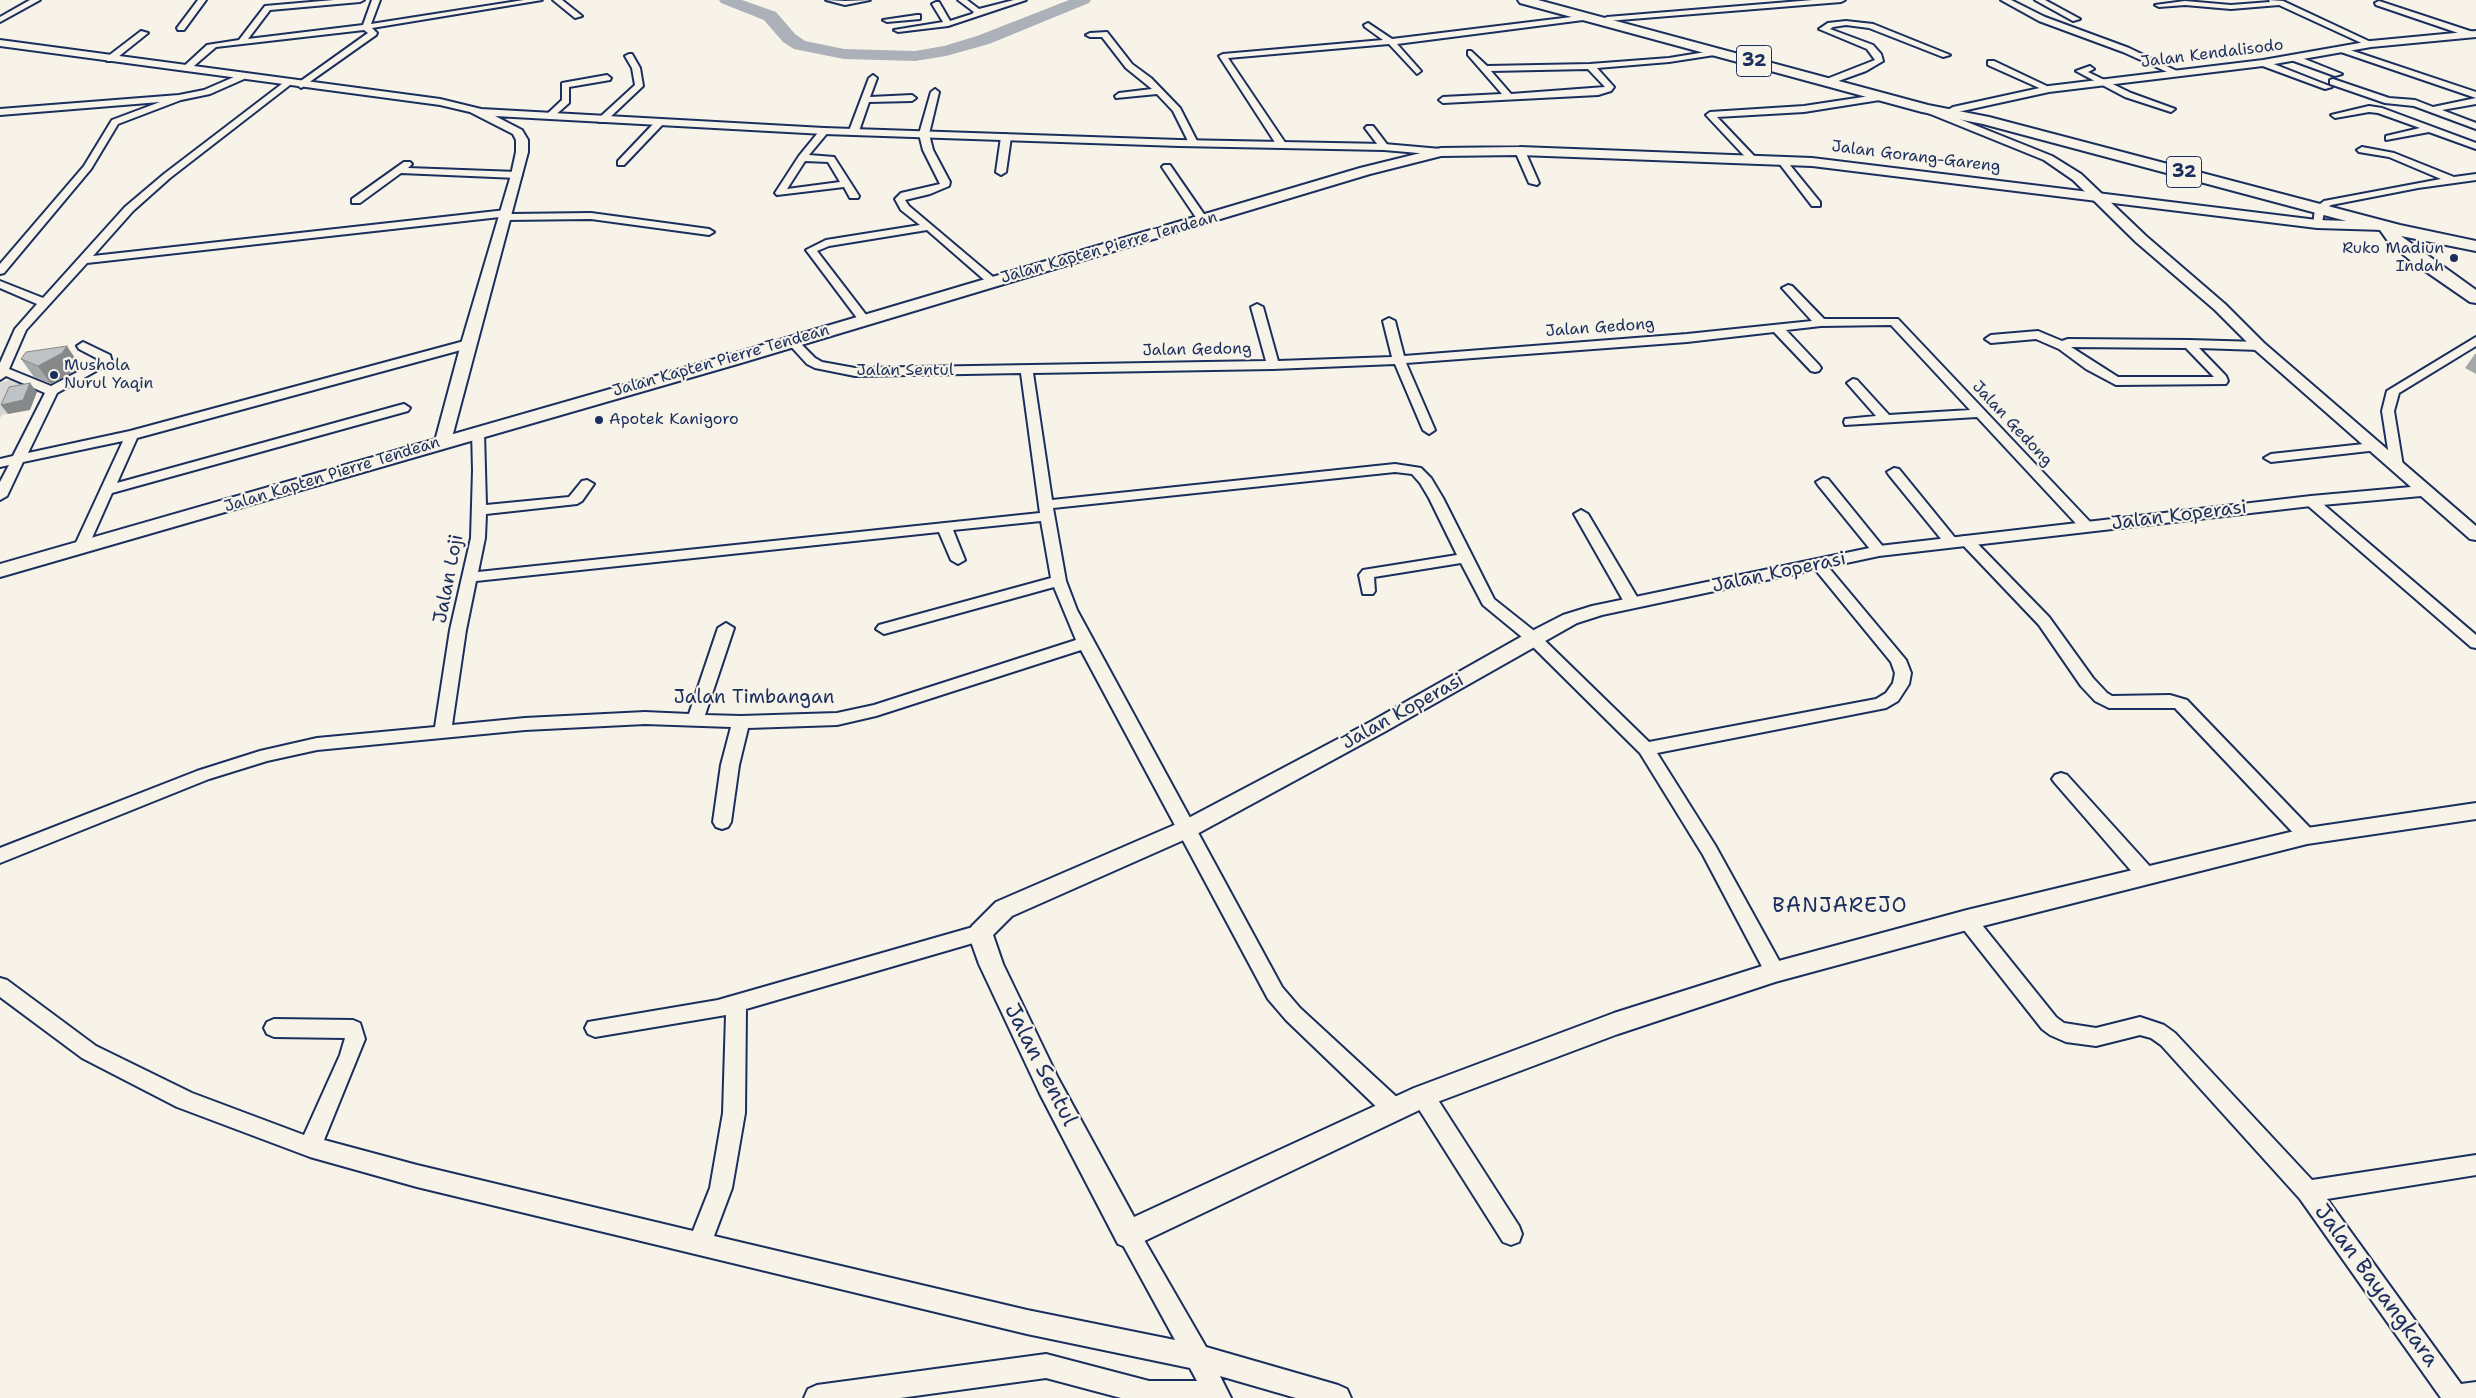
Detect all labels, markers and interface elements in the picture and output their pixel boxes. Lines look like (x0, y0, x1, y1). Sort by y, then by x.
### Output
street label: Jalan Kendalisodo (2140, 36, 2284, 72)
road number: 32 (1736, 46, 1772, 76)
street label: Jalan Gorang-Gareng (1830, 137, 2002, 177)
road number: 32 (2166, 156, 2202, 188)
street label: Jalan Kapten Pierre Tendean (998, 208, 1220, 288)
place label: Ruko Madiun Indah (2342, 239, 2444, 277)
marker: Ruko Madiun Indah (2448, 252, 2460, 264)
street label: Jalan Gedong (1545, 315, 1655, 341)
street label: Jalan Kapten Pierre Tendean (610, 321, 832, 401)
street label: Jalan Gedong (1142, 339, 1252, 361)
place label: Mushola Nurul Yaqin (64, 356, 153, 394)
street label: Jalan Sentul (856, 361, 954, 381)
marker: Mushola Nurul Yaqin (48, 369, 60, 381)
street label: Jalan Gedong (1968, 377, 2056, 471)
place label: Apotek Kanigoro (609, 410, 739, 430)
marker: Apotek Kanigoro (593, 414, 605, 426)
street label: Jalan Kapten Pierre Tendean (222, 433, 442, 517)
street label: Jalan Koperasi (2110, 496, 2248, 536)
street label: Jalan Loji (429, 533, 469, 625)
street label: Jalan Koperasi (1710, 548, 1848, 598)
street label: Jalan Koperasi (1338, 669, 1468, 755)
street label: Jalan Timbangan (674, 687, 834, 709)
district label: BANJAREJO (1771, 894, 1909, 920)
street label: Jalan Sentul (998, 999, 1082, 1131)
street label: Jalan Bayangkara (2308, 1199, 2444, 1373)

